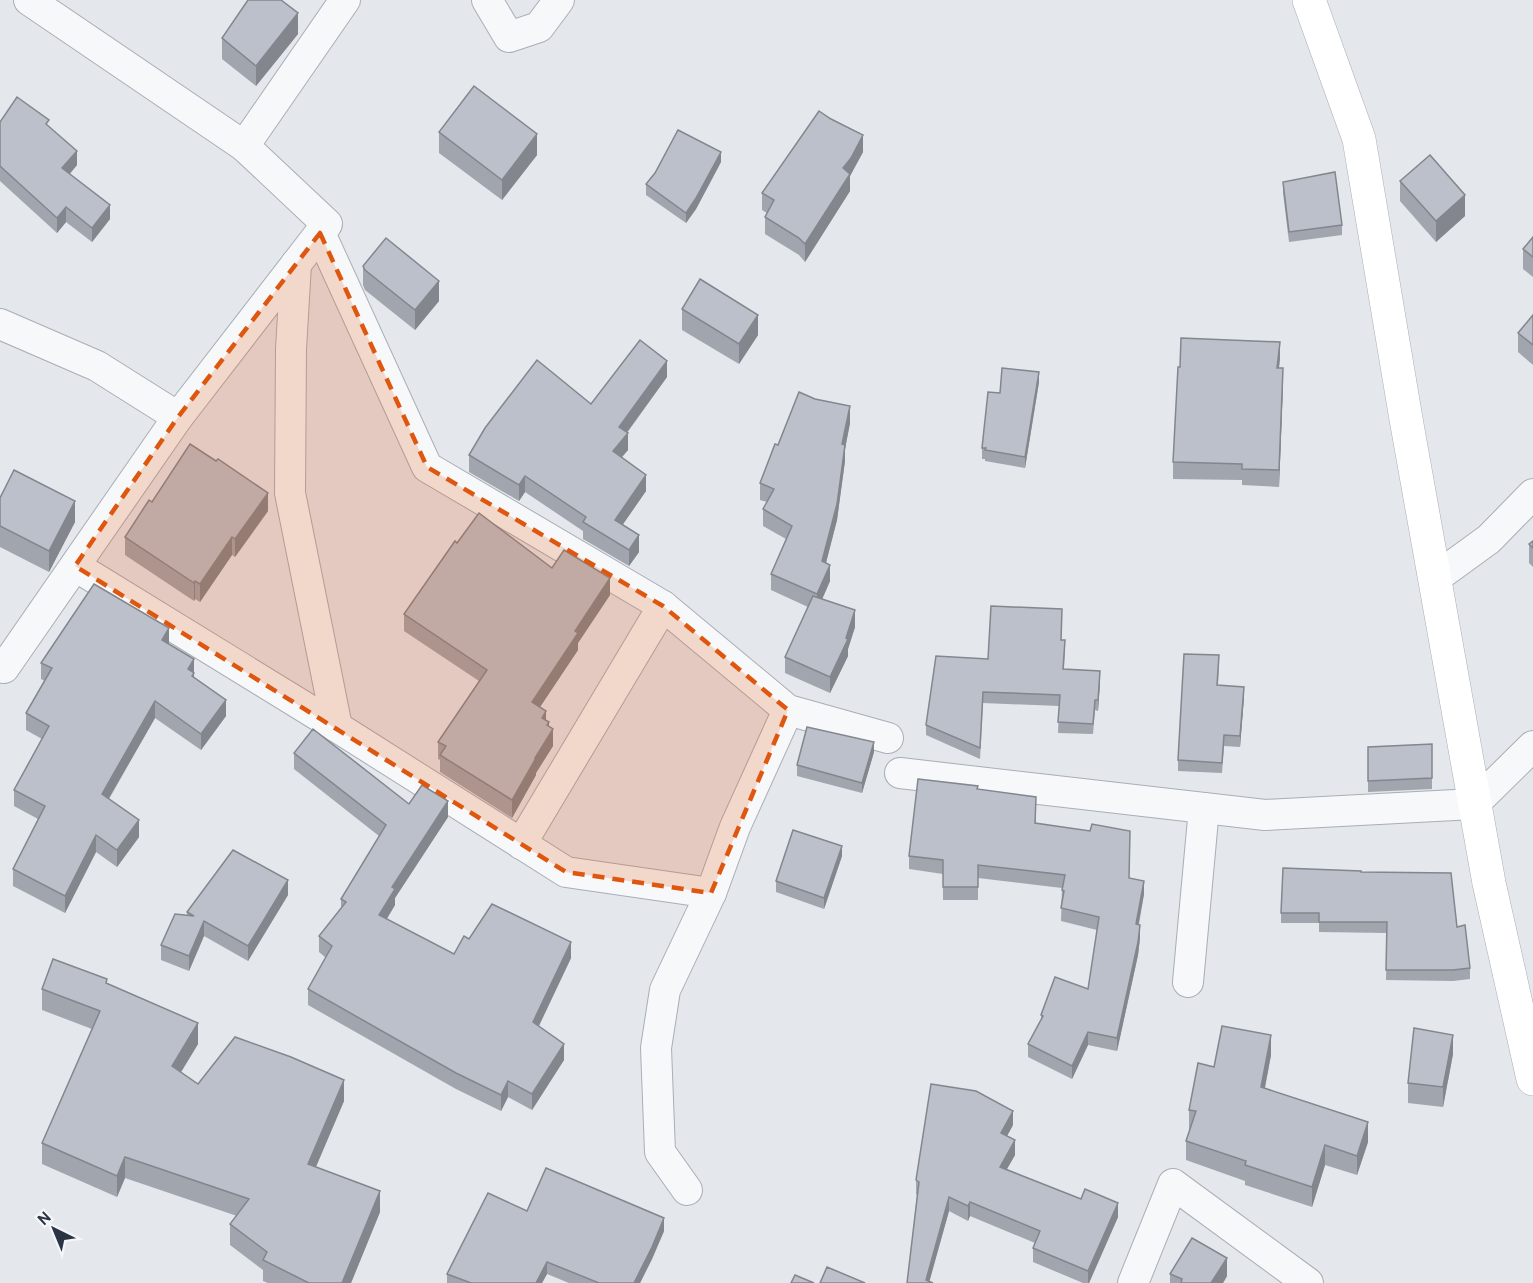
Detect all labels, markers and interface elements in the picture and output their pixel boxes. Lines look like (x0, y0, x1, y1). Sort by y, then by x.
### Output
north arrow (24, 1199, 84, 1259)
text: N (34, 1208, 56, 1231)

